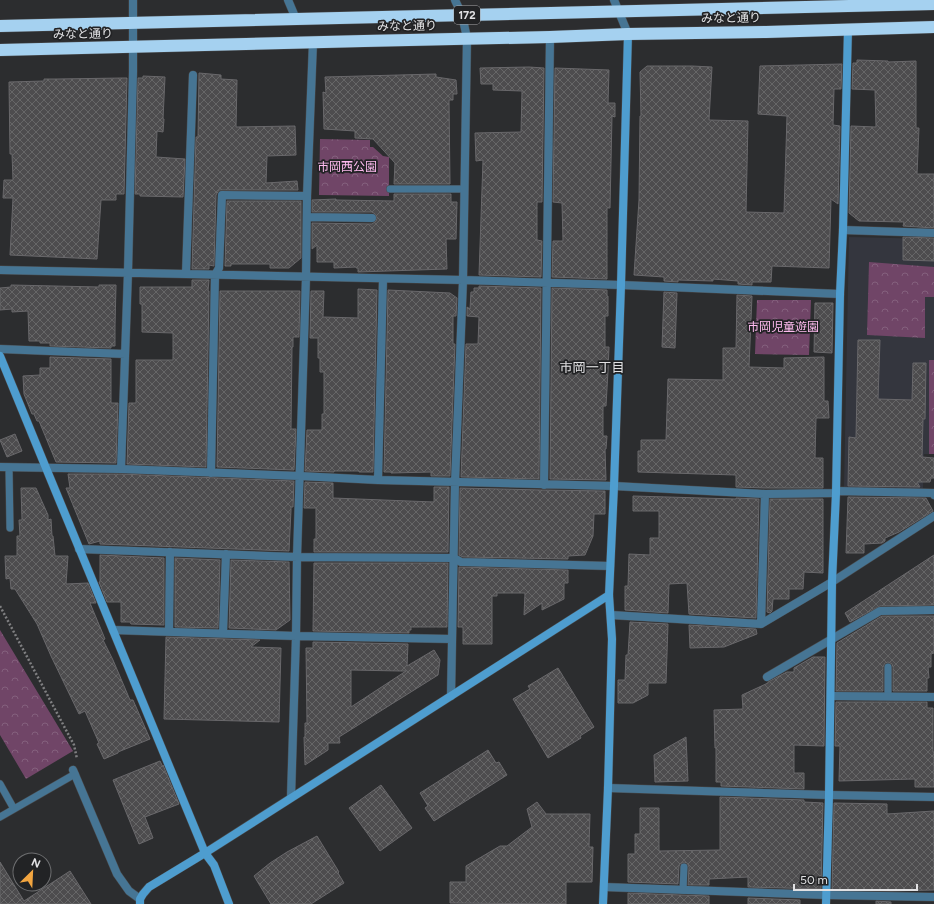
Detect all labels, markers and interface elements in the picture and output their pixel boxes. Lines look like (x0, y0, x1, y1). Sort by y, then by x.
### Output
road number: 172 (454, 6, 480, 24)
street label: みなと通り (701, 10, 761, 26)
street label: みなと通り (377, 18, 437, 34)
street label: みなと通り (53, 26, 113, 42)
park label: 市岡西公園 (317, 160, 377, 174)
park label: 市岡児童遊園 (747, 320, 819, 334)
district label: 市岡一丁目 (559, 360, 625, 375)
north arrow (12, 852, 52, 892)
text: N (29, 856, 42, 871)
scale bar (794, 866, 917, 892)
text: 50 m (800, 873, 828, 887)

